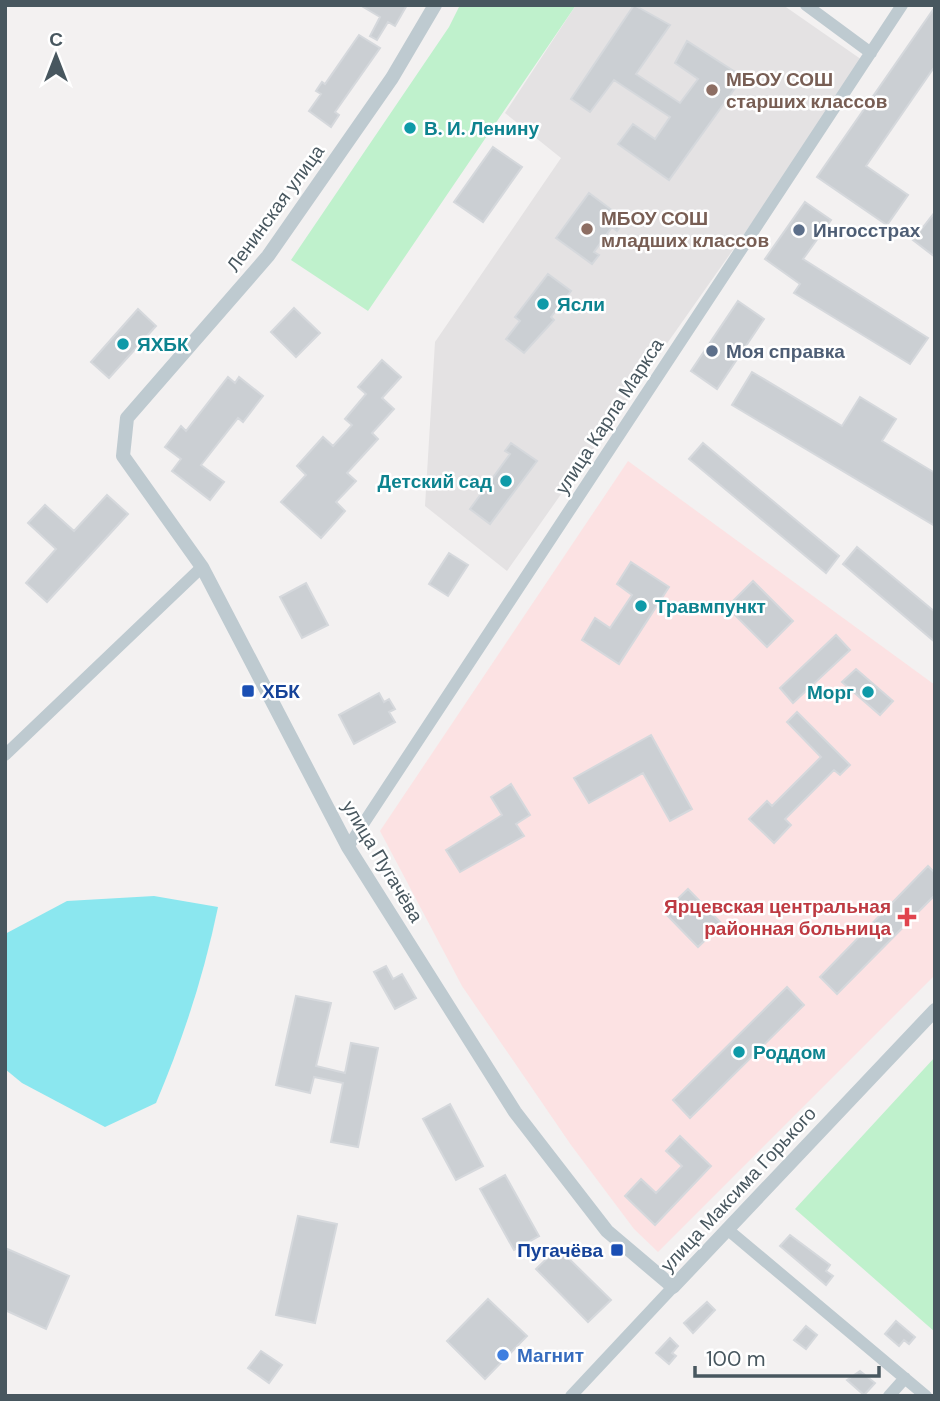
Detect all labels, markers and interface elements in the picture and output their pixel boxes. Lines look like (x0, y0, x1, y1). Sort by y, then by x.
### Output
north arrow (21, 21, 91, 91)
text: С (49, 27, 63, 52)
place label: МБОУ СОШ старших классов (726, 67, 887, 114)
marker: МБОУ СОШ старших классов (704, 82, 720, 98)
place label: В. И. Ленину (424, 116, 539, 141)
marker: В. И. Ленину (402, 120, 418, 136)
street label: Ленинская улица (221, 140, 330, 277)
place label: МБОУ СОШ младших классов (601, 206, 769, 253)
place label: Ингосстрах (813, 218, 921, 243)
marker: МБОУ СОШ младших классов (579, 221, 595, 237)
marker: Ингосстрах (791, 222, 807, 238)
place label: Ясли (557, 292, 605, 317)
marker: Ясли (535, 296, 551, 312)
place label: ЯХБК (137, 332, 189, 357)
street label: улица Карла Маркса (550, 333, 670, 499)
marker: ЯХБК (115, 336, 131, 352)
place label: Моя справка (726, 339, 845, 364)
marker: Моя справка (704, 343, 720, 359)
place label: Детский сад (378, 469, 492, 494)
marker: Детский сад (498, 473, 514, 489)
place label: Травмпункт (655, 594, 766, 619)
marker: Травмпункт (633, 598, 649, 614)
place label: ХБК (262, 679, 300, 704)
place label: Морг (807, 680, 854, 705)
marker: ХБК (240, 683, 256, 699)
marker: Морг (860, 684, 876, 700)
street label: улица Пугачёва (336, 796, 429, 927)
place label: Ярцевская центральная районная больница (664, 894, 891, 941)
marker: Ярцевская центральная районная больница (897, 907, 917, 927)
place label: Роддом (753, 1040, 826, 1065)
marker: Роддом (731, 1044, 747, 1060)
street label: улица Максима Горького (655, 1101, 822, 1277)
place label: Пугачёва (517, 1238, 603, 1263)
marker: Пугачёва (609, 1242, 625, 1258)
scale bar (695, 1334, 879, 1378)
place label: Магнит (517, 1343, 584, 1368)
text: 100 m (706, 1345, 766, 1373)
marker: Магнит (495, 1347, 511, 1363)

